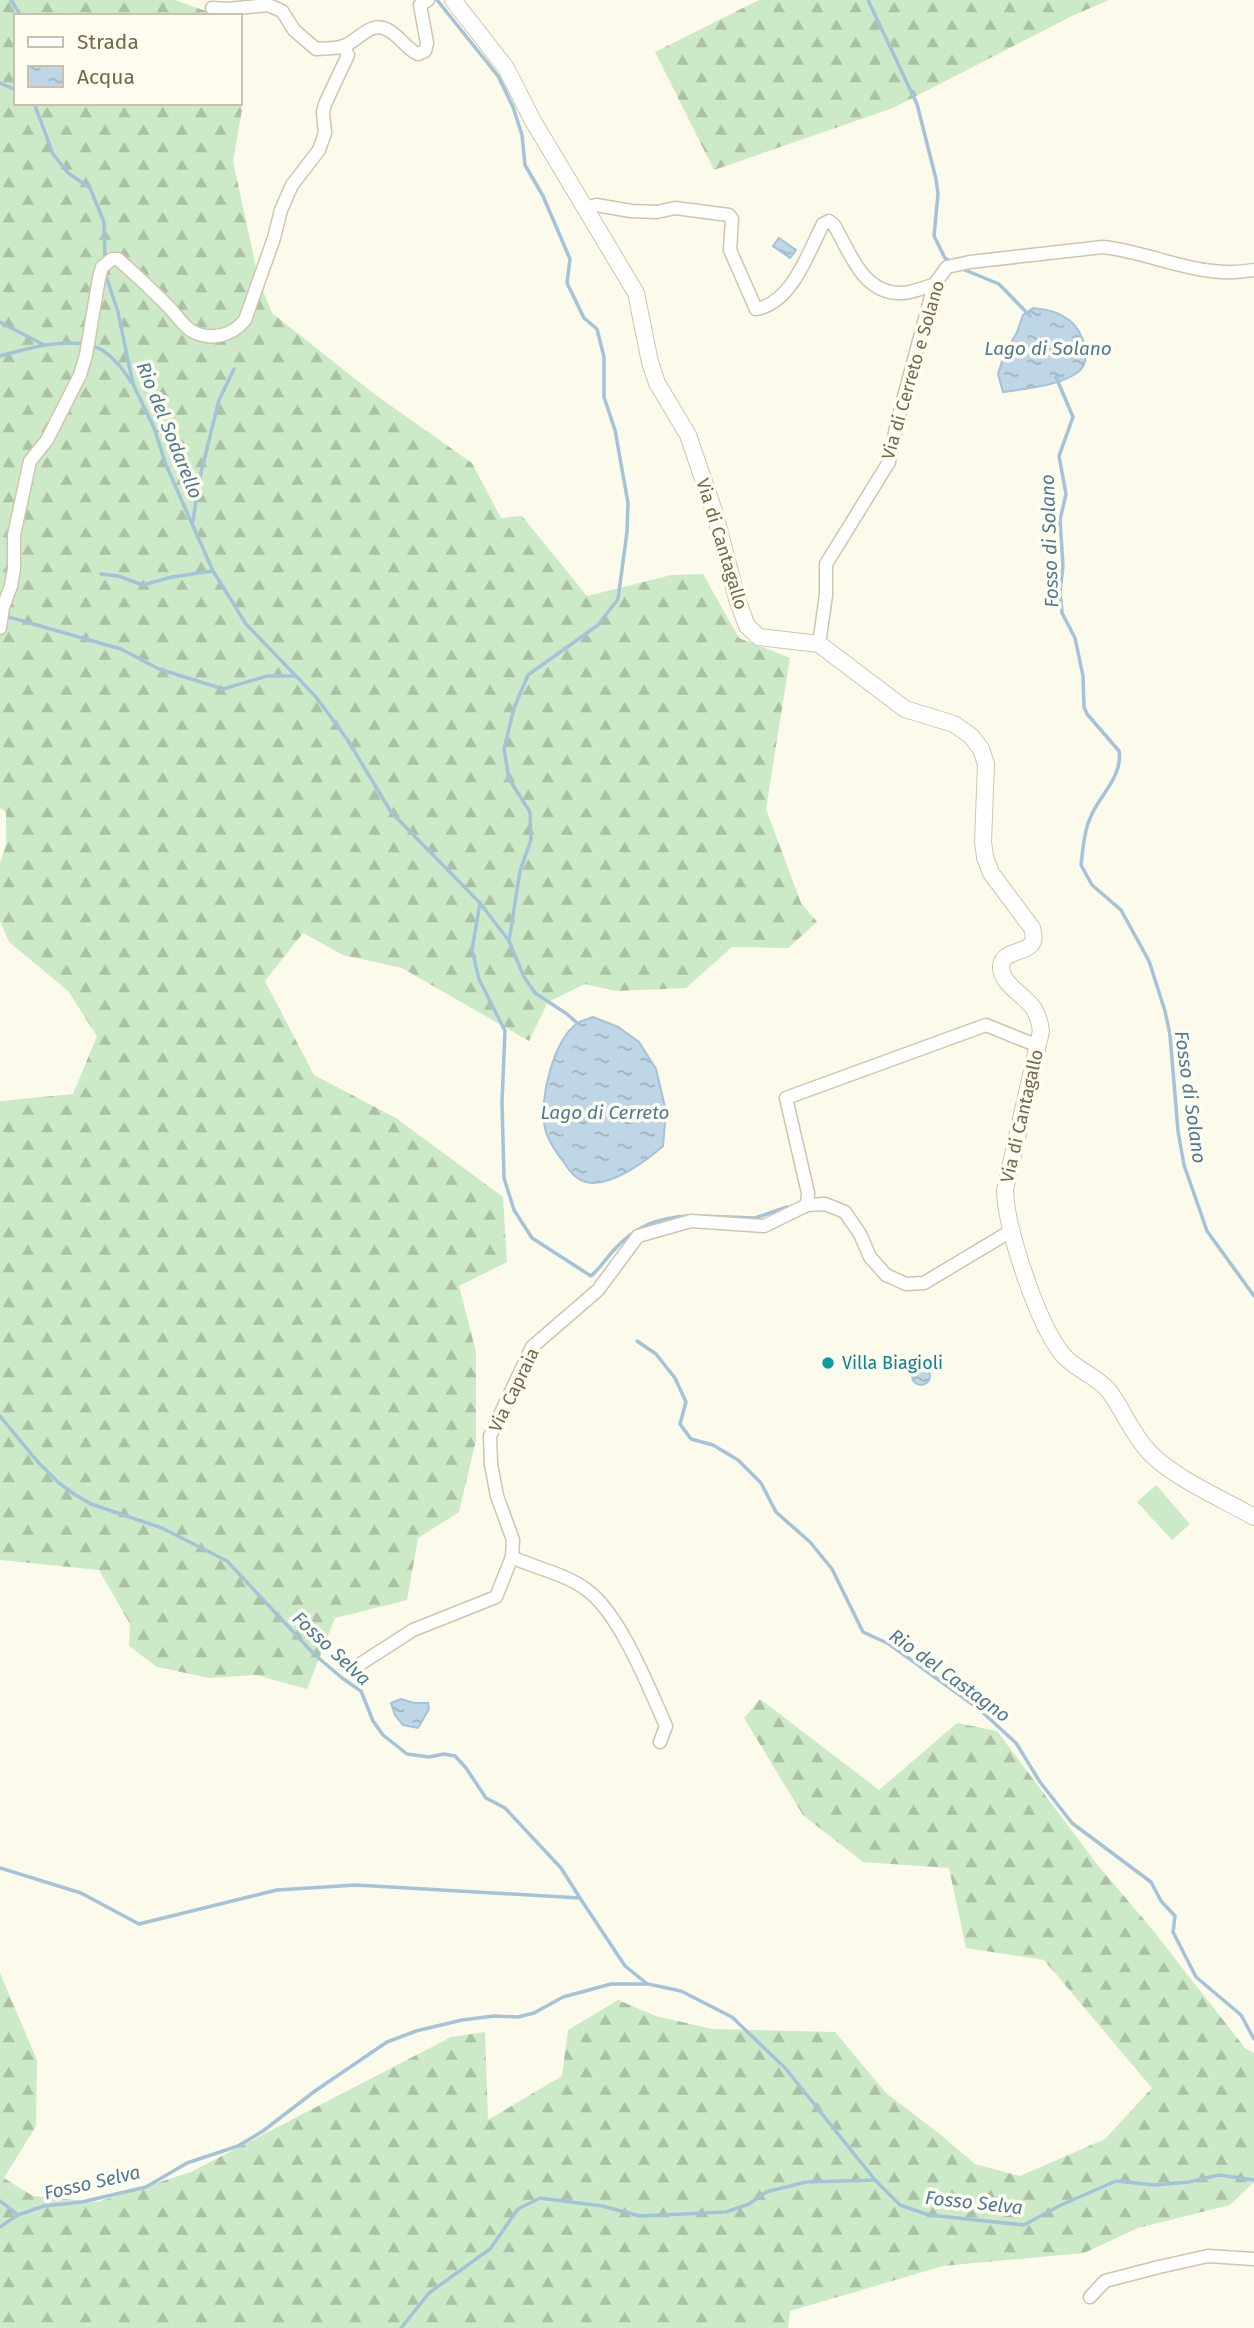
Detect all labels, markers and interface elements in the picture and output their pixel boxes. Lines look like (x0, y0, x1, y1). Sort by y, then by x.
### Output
legend (14, 14, 242, 105)
text: Strada (77, 29, 139, 55)
text: Acqua (77, 64, 135, 90)
street label: Via di Cerreto e Solano (877, 278, 949, 462)
water label: Lago di Solano (984, 337, 1112, 360)
water label: Rio del Sodarello (132, 358, 207, 502)
water label: Fosso di Solano (1036, 474, 1063, 608)
street label: Via di Cantagallo (692, 476, 752, 612)
water label: Fosso di Solano (1170, 1029, 1211, 1165)
street label: Via di Cantagallo (996, 1047, 1048, 1185)
water label: Lago di Cerreto (540, 1101, 670, 1124)
street label: Via Capraia (484, 1344, 544, 1436)
place label: Villa Biagioli (842, 1352, 943, 1374)
marker: Villa Biagioli (820, 1355, 836, 1371)
water label: Fosso Selva (288, 1607, 375, 1690)
water label: Rio del Castagno (885, 1624, 1015, 1727)
water label: Fosso Selva (42, 2160, 142, 2205)
water label: Fosso Selva (924, 2186, 1024, 2219)

